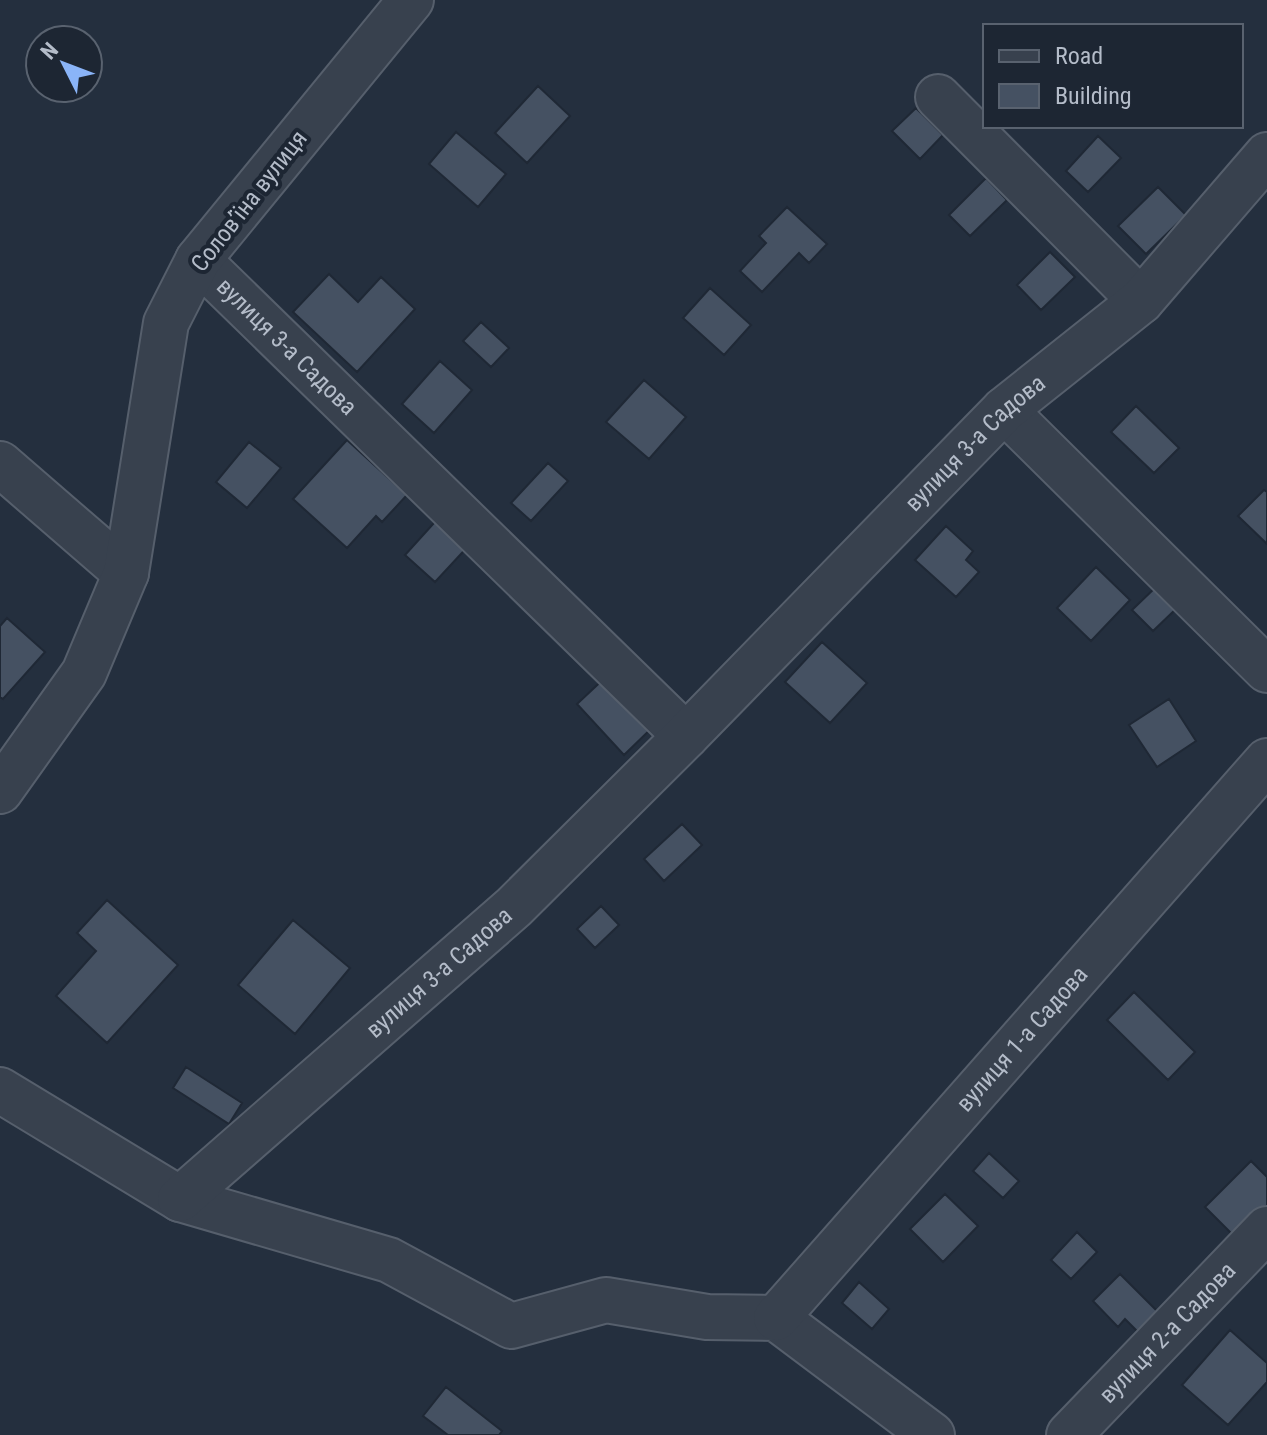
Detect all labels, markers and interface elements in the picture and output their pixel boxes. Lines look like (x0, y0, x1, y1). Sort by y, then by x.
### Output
north arrow (24, 24, 104, 104)
legend (983, 24, 1243, 128)
text: N (36, 38, 63, 64)
text: Road (1055, 42, 1103, 70)
text: Building (1055, 82, 1132, 110)
street label: Соловʼїна вулиця (185, 125, 313, 277)
street label: вулиця 3-а Садова (211, 272, 362, 421)
street label: вулиця 3-а Садова (899, 369, 1051, 517)
street label: вулиця 3-а Садова (360, 901, 518, 1044)
street label: вулиця 1-а Садова (951, 961, 1093, 1117)
street label: вулиця 2-а Садова (1093, 1257, 1241, 1409)

